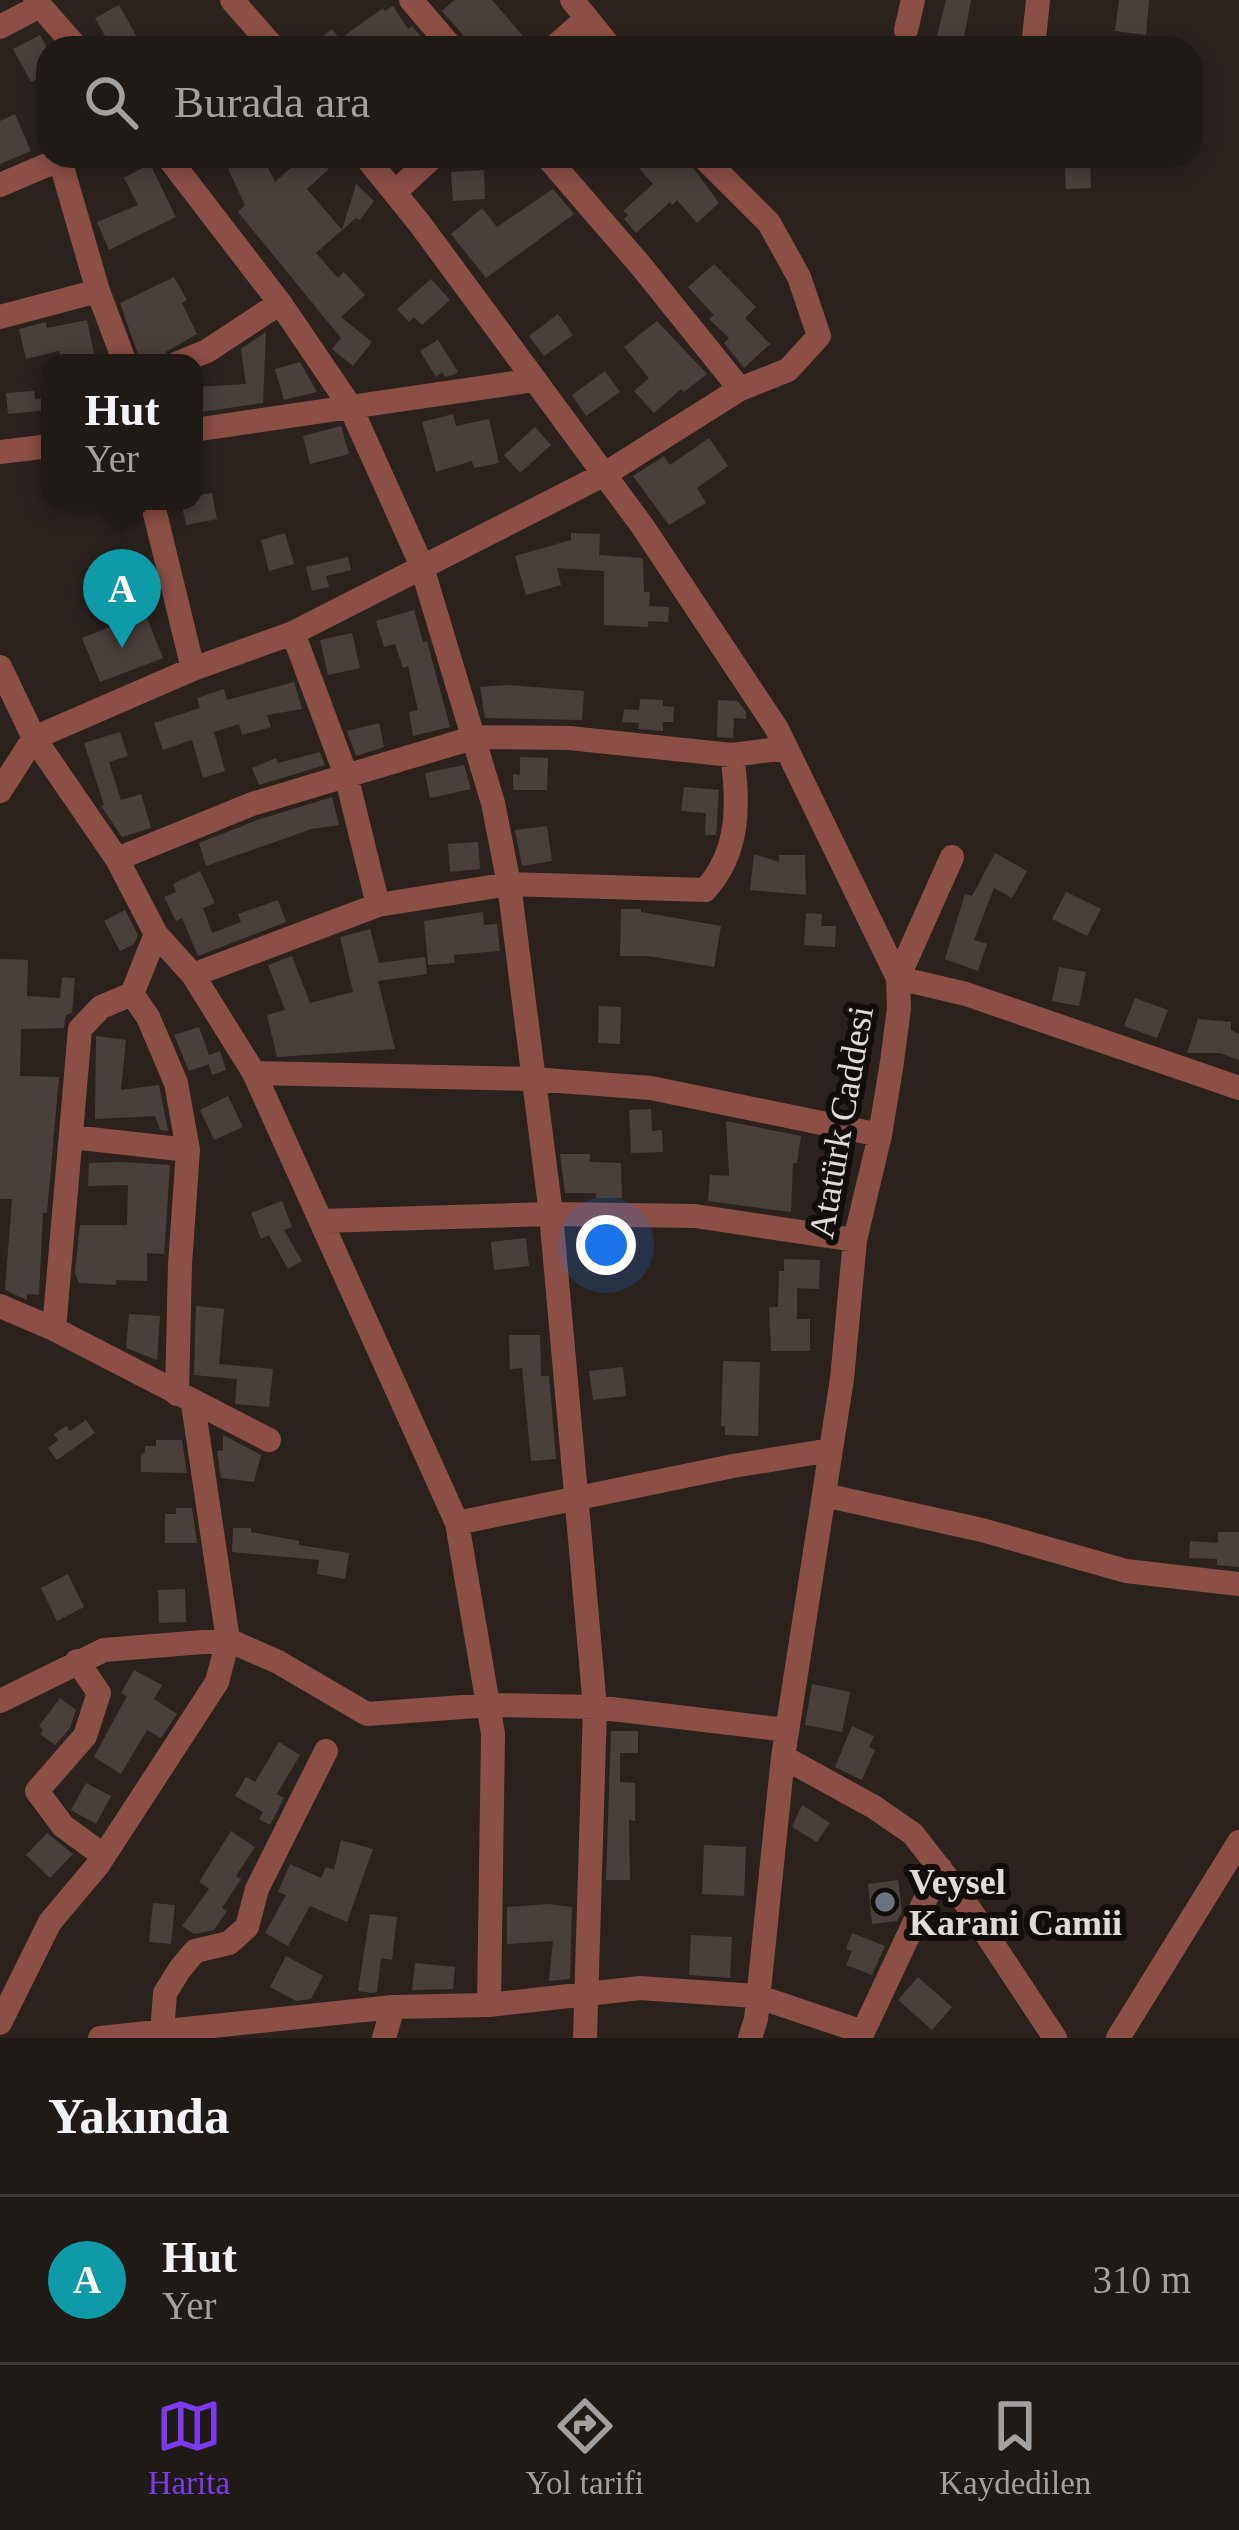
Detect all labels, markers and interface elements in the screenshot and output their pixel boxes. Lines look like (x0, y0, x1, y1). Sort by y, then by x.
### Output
search box (36, 36, 1203, 168)
icon: search (78, 69, 144, 135)
text: Burada ara (174, 77, 370, 127)
popup (41, 354, 203, 510)
text: Hut (84, 385, 160, 435)
text: Yer (84, 437, 139, 480)
pin: A (83, 549, 161, 648)
street label: Atatürk Caddesi (801, 1003, 881, 1241)
your location (576, 1215, 636, 1275)
place label: Veysel Karani Camii (909, 1862, 1122, 1943)
marker: Veysel Karani Camii (872, 1889, 898, 1915)
text: Yakında (48, 2088, 229, 2144)
text: Hut (162, 2232, 237, 2282)
text: A (73, 2258, 101, 2301)
text: 310 m (1092, 2258, 1191, 2301)
text: Yer (162, 2284, 217, 2327)
tab: Harita (148, 2393, 230, 2502)
tab: Yol tarifi (525, 2393, 644, 2502)
tab: Kaydedilen (939, 2393, 1091, 2502)

